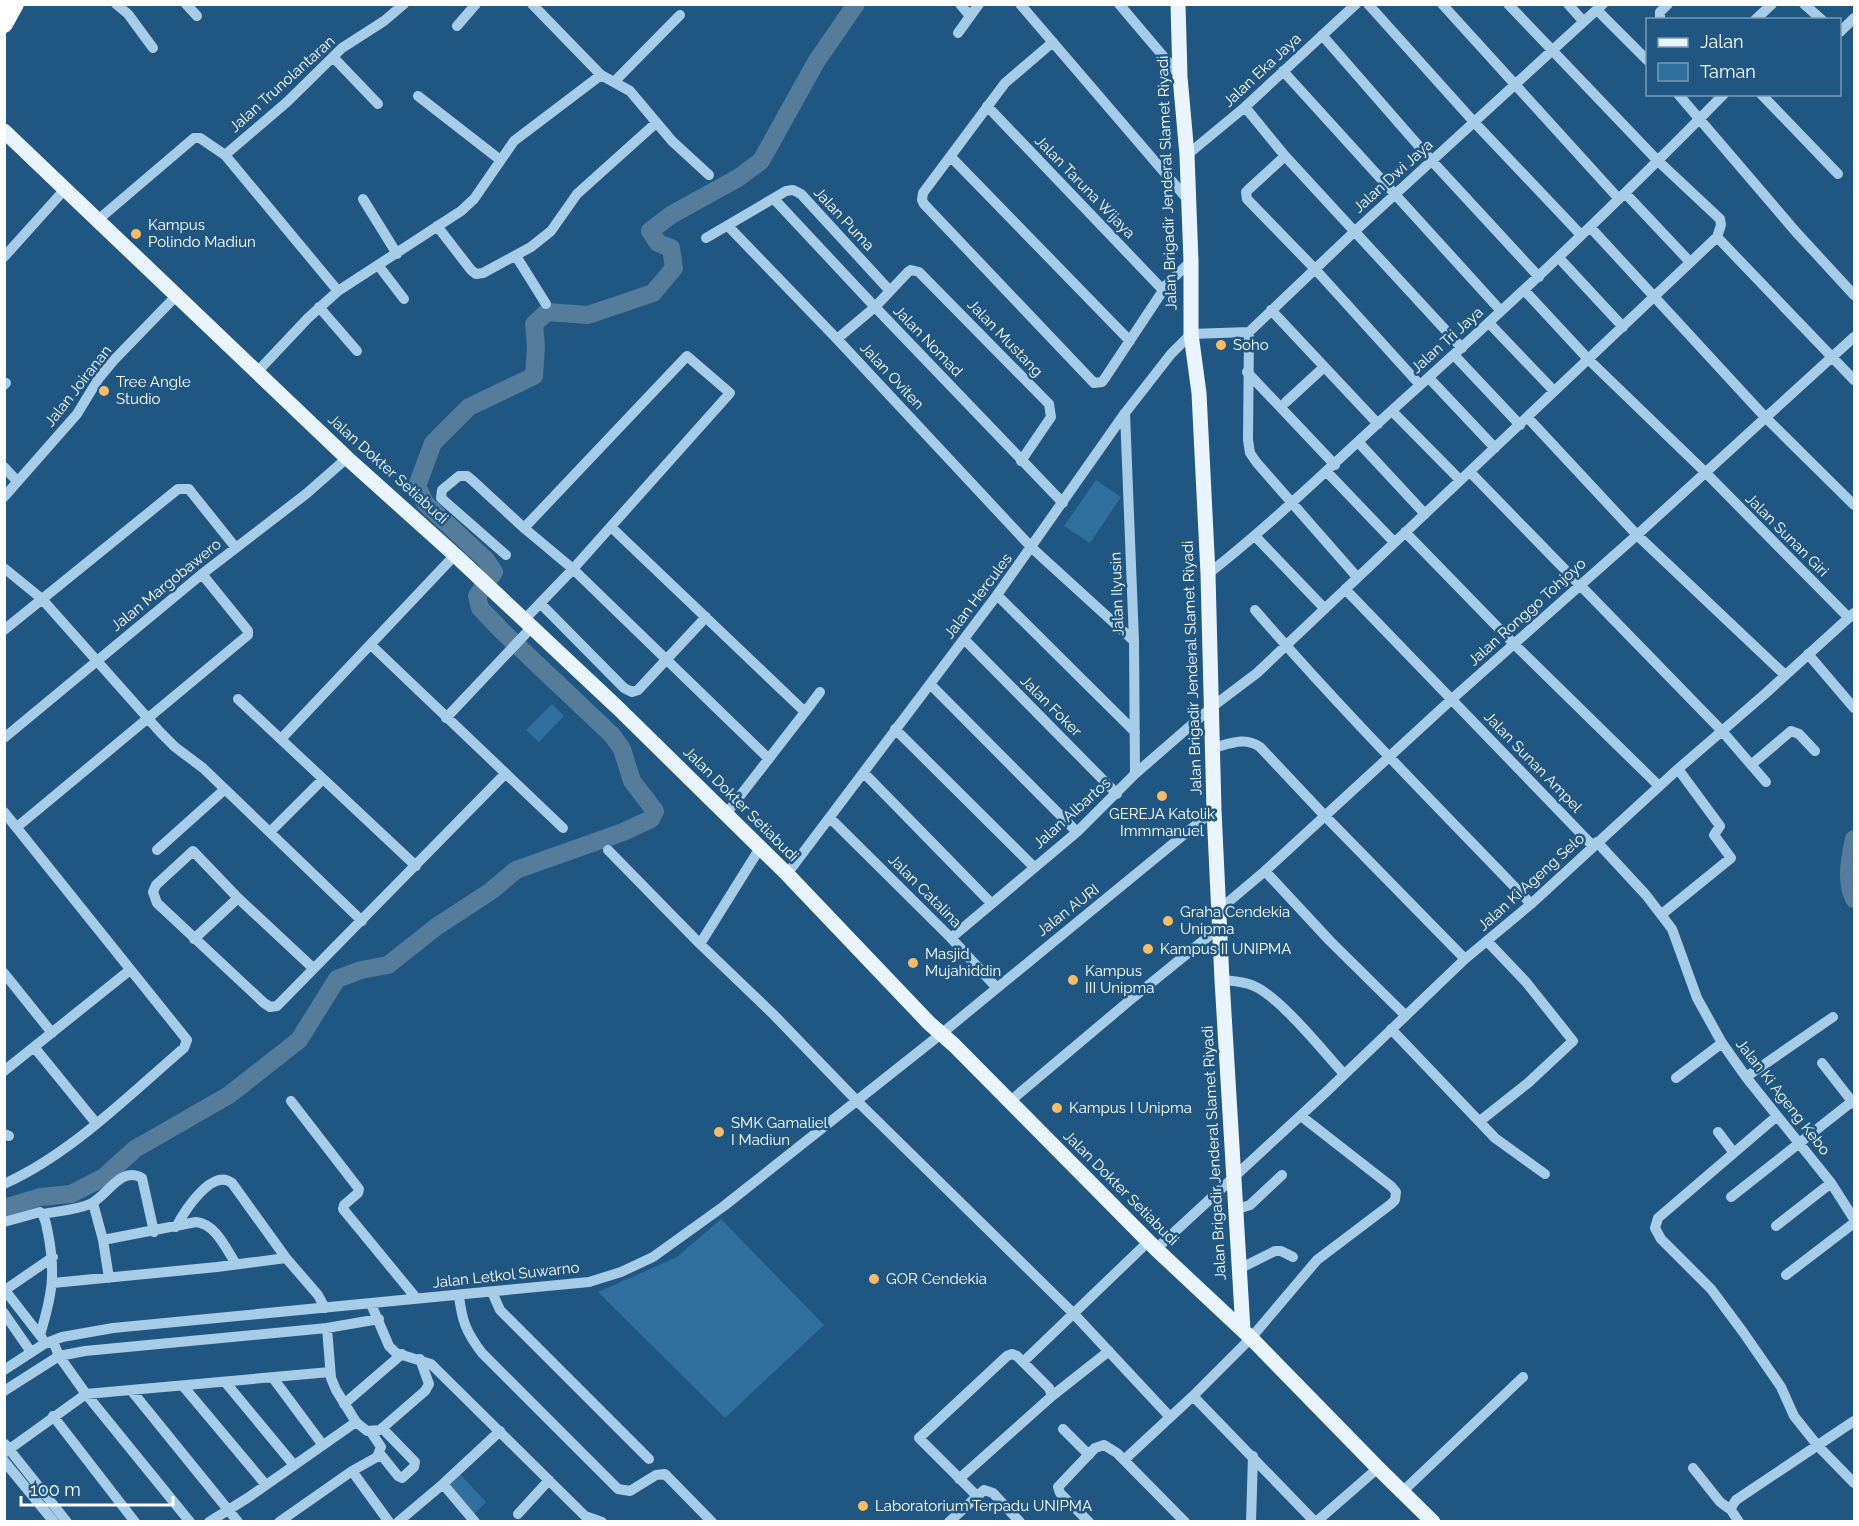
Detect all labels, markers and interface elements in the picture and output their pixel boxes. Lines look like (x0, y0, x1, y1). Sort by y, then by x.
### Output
legend (1646, 18, 1841, 96)
street label: Jalan Eka Jaya (1219, 29, 1305, 111)
text: Jalan (1700, 31, 1744, 52)
street label: Jalan Trunolantaran (226, 32, 338, 136)
street label: Jalan Brigadir Jenderal Slamet Riyadi (1154, 55, 1180, 311)
text: Taman (1700, 61, 1756, 82)
street label: Jalan Taruna Wijaya (1031, 132, 1139, 242)
street label: Jalan Dwi Jaya (1350, 136, 1436, 216)
street label: Jalan Puma (810, 183, 878, 255)
place label: Kampus Polindo Madiun (148, 216, 256, 251)
marker: Kampus Polindo Madiun (129, 227, 143, 241)
street label: Jalan Mustang (964, 296, 1046, 380)
street label: Jalan Nomad (890, 302, 966, 380)
street label: Jalan Tri Jaya (1407, 303, 1487, 377)
place label: Soho (1233, 336, 1269, 354)
marker: Soho (1214, 338, 1228, 352)
street label: Jalan Oviten (856, 339, 928, 413)
street label: Jalan Joiranan (41, 342, 115, 430)
place label: Tree Angle Studio (116, 373, 191, 408)
marker: Tree Angle Studio (97, 384, 111, 398)
street label: Jalan Dokter Setiabudi (324, 410, 452, 528)
street label: Jalan Sunan Giri (1742, 490, 1832, 580)
street label: Jalan Margobawero (107, 535, 225, 635)
street label: Jalan Brigadir Jenderal Slamet Riyadi (1179, 540, 1205, 796)
street label: Jalan Hercules (940, 550, 1016, 642)
street label: Jalan Ilyusin (1107, 552, 1127, 636)
street label: Jalan Ronggo Tohjoyo (1464, 554, 1590, 670)
street label: Jalan Foker (1017, 672, 1086, 741)
street label: Jalan Sunan Ampel (1480, 708, 1586, 817)
street label: Jalan Dokter Setiabudi (680, 743, 802, 865)
street label: Jalan Albartos (1030, 774, 1114, 852)
marker: GEREJA Katolik Immmanuel (1155, 789, 1169, 803)
place label: GEREJA Katolik Immmanuel (1109, 805, 1215, 840)
street label: Jalan Ki Ageng Selo (1474, 829, 1588, 935)
street label: Jalan Catalina (885, 851, 965, 931)
street label: Jalan AURI (1033, 880, 1103, 940)
place label: Graha Cendekia Unipma (1180, 903, 1290, 938)
marker: Graha Cendekia Unipma (1161, 914, 1175, 928)
place label: Kampus II UNIPMA (1160, 940, 1291, 958)
marker: Kampus II UNIPMA (1141, 942, 1155, 956)
place label: Masjid Mujahiddin (925, 945, 1001, 980)
marker: Masjid Mujahiddin (906, 956, 920, 970)
place label: Kampus III Unipma (1085, 962, 1154, 997)
marker: Kampus III Unipma (1066, 973, 1080, 987)
street label: Jalan Brigadir Jenderal Slamet Riyadi (1198, 1025, 1230, 1281)
street label: Jalan Ki Ageng Kebo (1732, 1035, 1834, 1159)
place label: Kampus I Unipma (1069, 1099, 1192, 1117)
marker: Kampus I Unipma (1050, 1101, 1064, 1115)
place label: SMK Gamaliel I Madiun (731, 1114, 829, 1149)
marker: SMK Gamaliel I Madiun (712, 1125, 726, 1139)
street label: Jalan Dokter Setiabudi (1060, 1127, 1182, 1249)
street label: Jalan Letkol Suwarno (432, 1258, 580, 1292)
place label: GOR Cendekia (886, 1270, 987, 1288)
marker: GOR Cendekia (867, 1272, 881, 1286)
scale bar (21, 1469, 172, 1507)
text: 100 m (30, 1479, 81, 1500)
place label: Laboratorium Terpadu UNIPMA (875, 1497, 1092, 1515)
marker: Laboratorium Terpadu UNIPMA (856, 1499, 870, 1513)

